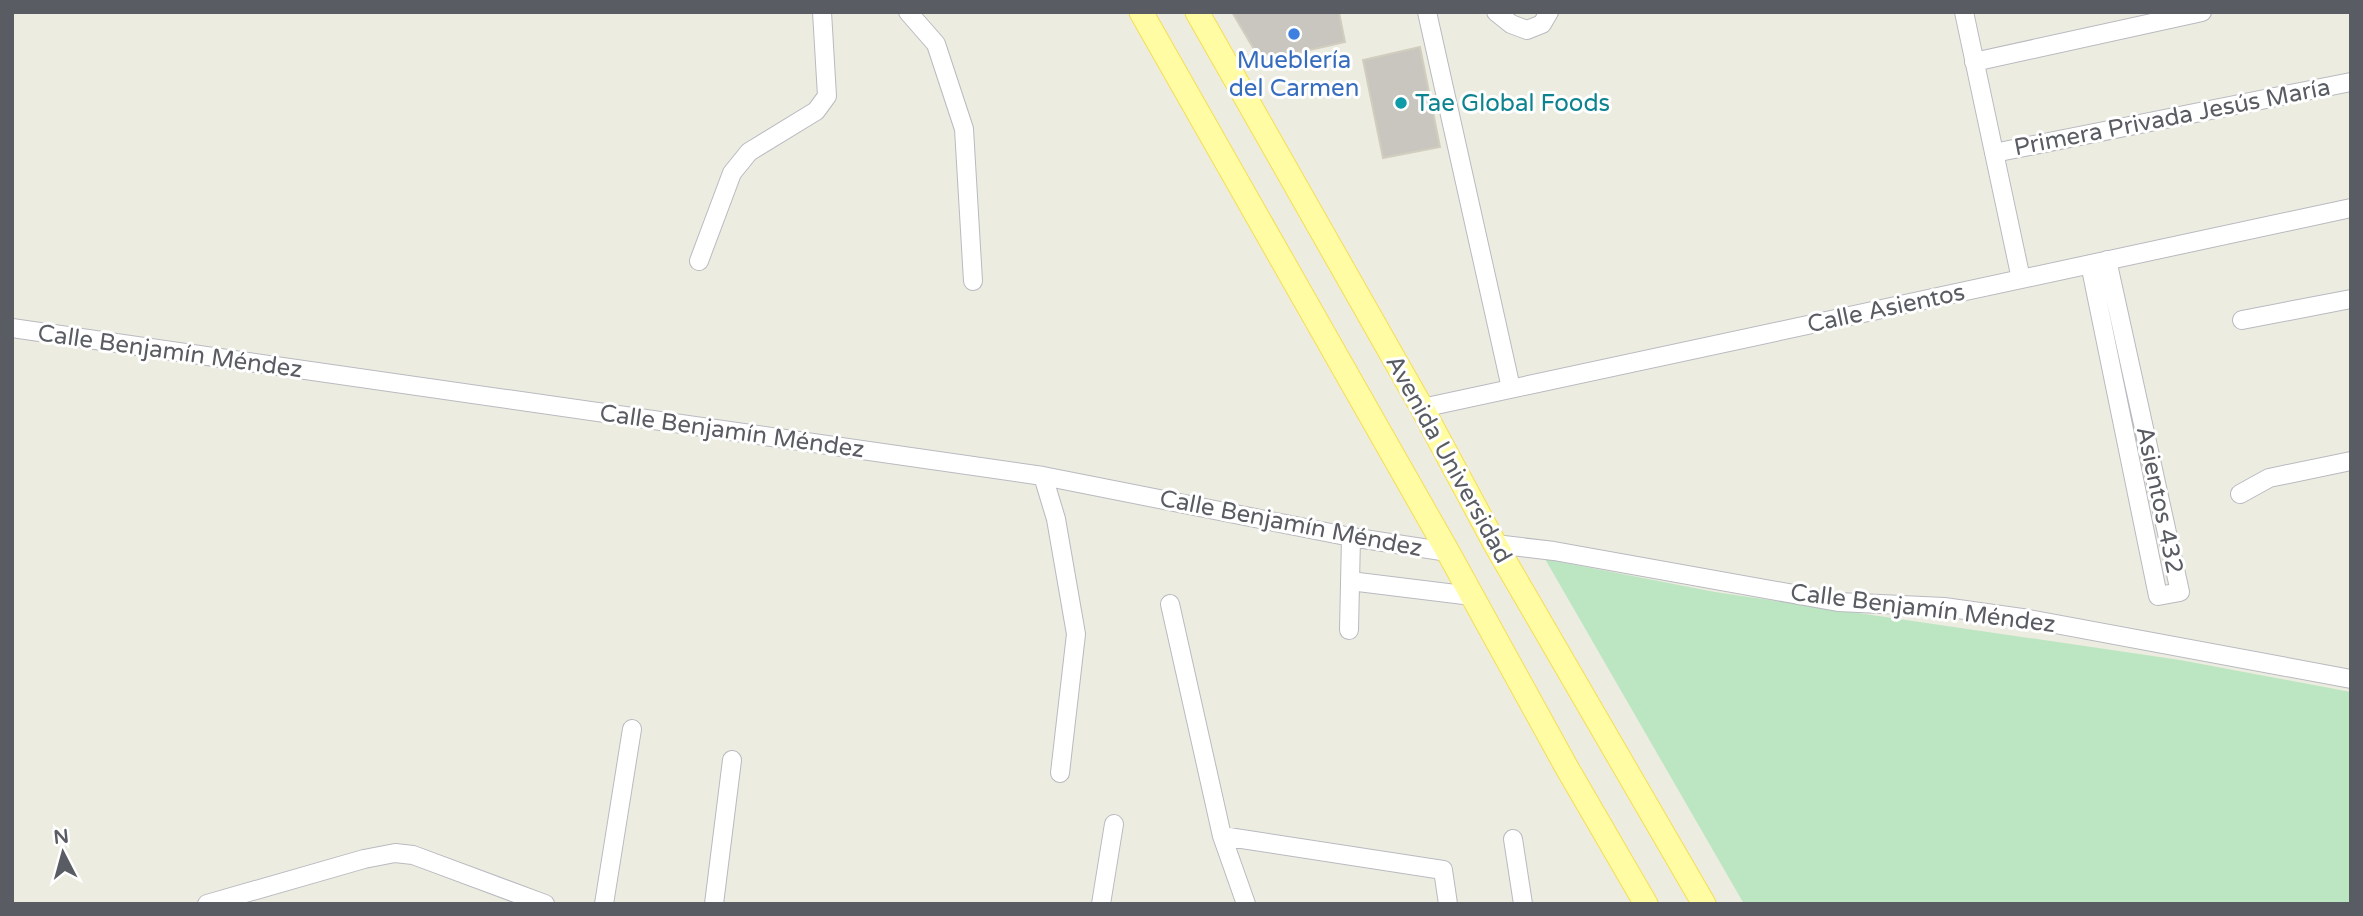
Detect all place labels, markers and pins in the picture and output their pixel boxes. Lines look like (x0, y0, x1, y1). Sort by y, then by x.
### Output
marker: Mueblería del Carmen (1286, 26, 1302, 42)
place label: Mueblería del Carmen (1229, 46, 1359, 103)
place label: Tae Global Foods (1415, 89, 1610, 118)
marker: Tae Global Foods (1393, 95, 1409, 111)

